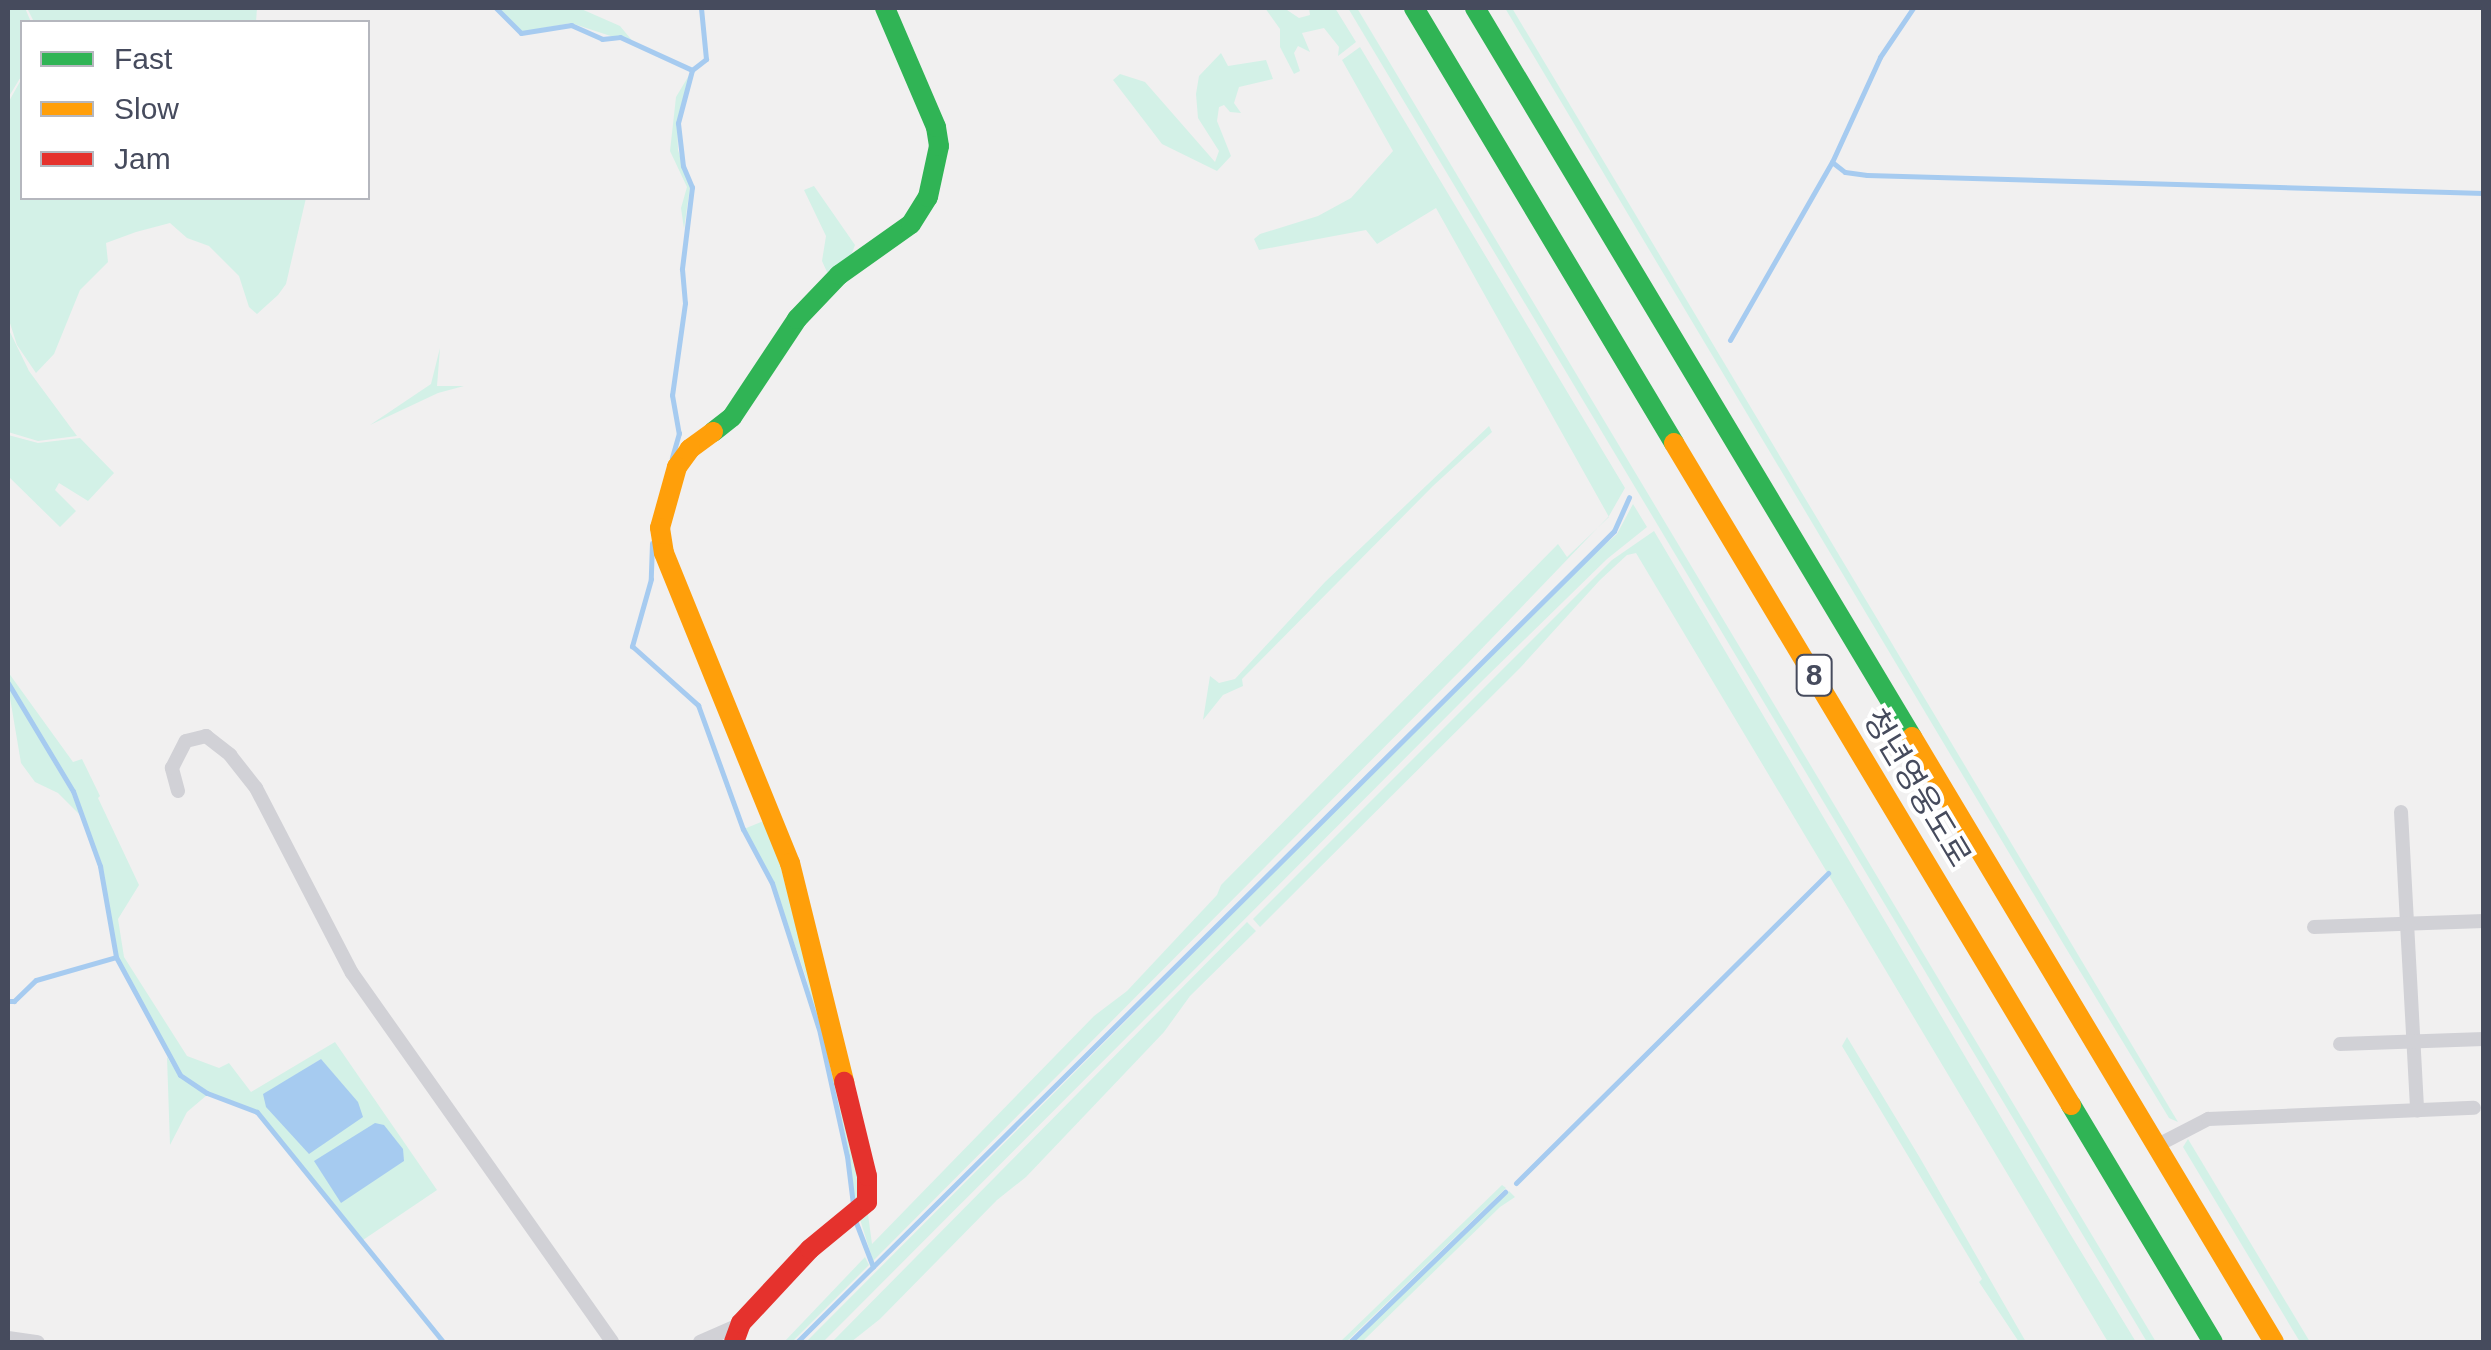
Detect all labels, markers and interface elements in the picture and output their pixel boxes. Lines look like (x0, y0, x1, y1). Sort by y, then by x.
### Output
legend (20, 20, 370, 200)
text: Fast (114, 42, 172, 75)
text: Slow (114, 92, 179, 125)
text: Jam (114, 142, 171, 175)
road number: 8 (1794, 650, 1834, 700)
street label: 청년영웅도로 (1855, 702, 1979, 874)

